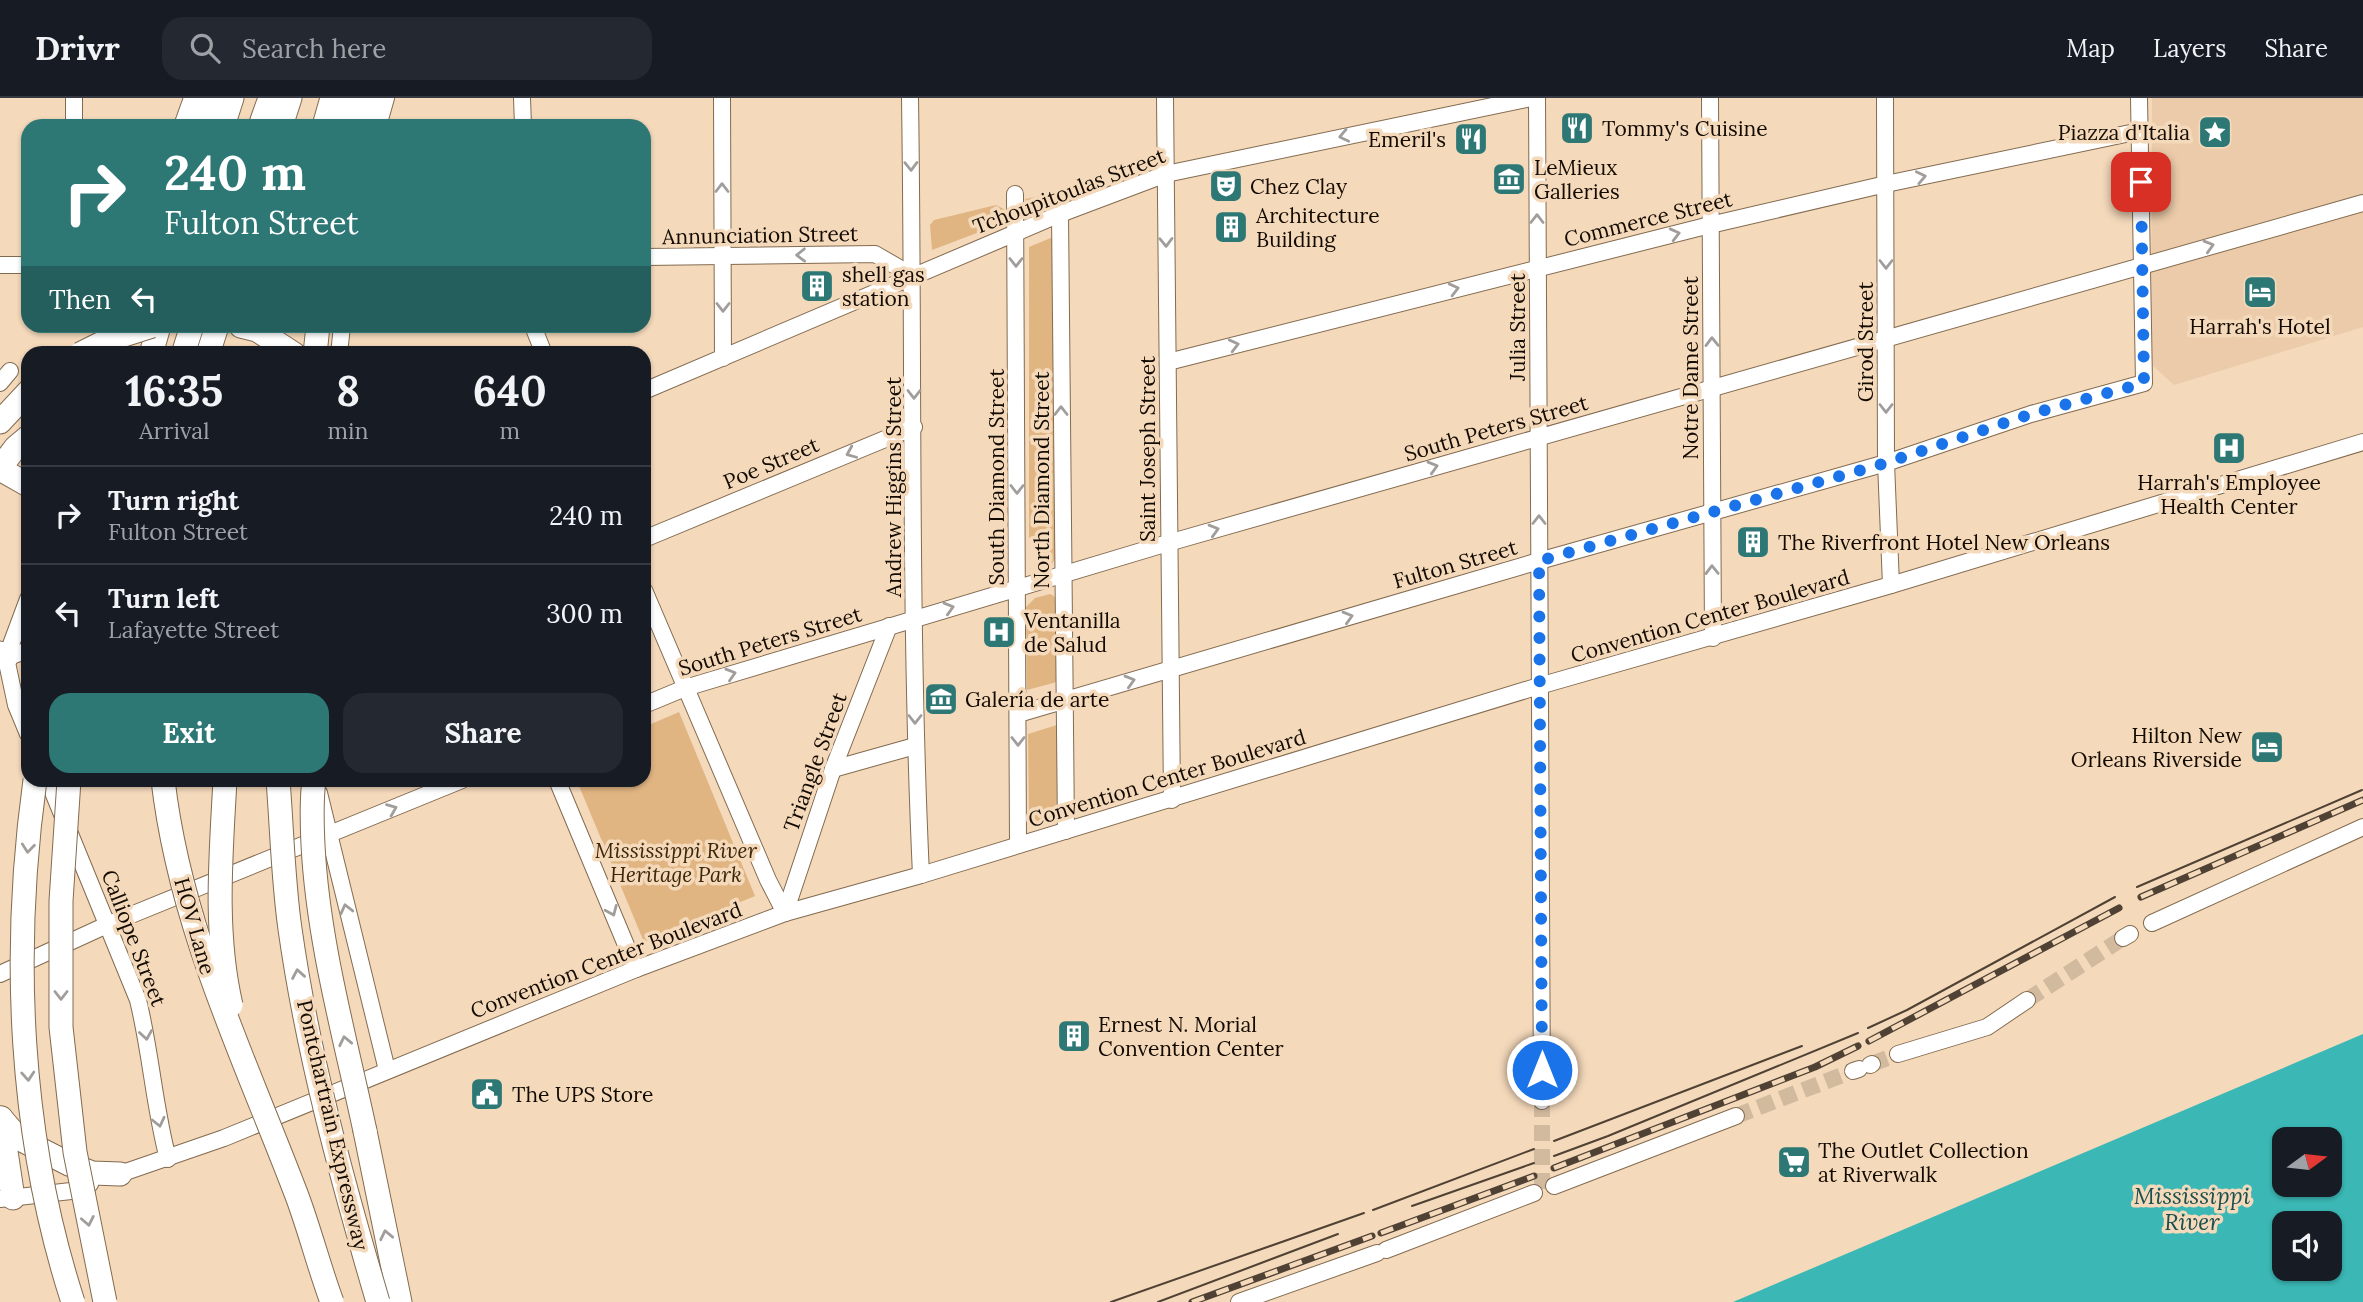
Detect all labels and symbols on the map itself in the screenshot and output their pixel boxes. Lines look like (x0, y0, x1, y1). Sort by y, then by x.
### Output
restaurant icon: Tommy's Cuisine (1558, 109, 1596, 147)
place icon: Piazza d'Italia (2196, 113, 2234, 151)
place label: Tommy's Cuisine (1602, 115, 1768, 142)
place label: Piazza d'Italia (2058, 119, 2190, 146)
restaurant icon: Emeril's (1452, 120, 1490, 158)
place label: Emeril's (1368, 126, 1446, 153)
one-way arrow (1338, 128, 1350, 143)
street label: Tchoupitoulas Street (969, 142, 1170, 240)
pin (2111, 152, 2171, 212)
place label: LeMieux Galleries (1534, 154, 1620, 205)
museum icon: LeMieux Galleries (1490, 160, 1528, 198)
one-way arrow (903, 161, 919, 172)
theatre icon: Chez Clay (1207, 167, 1245, 205)
one-way arrow (1915, 171, 1927, 185)
place label: Chez Clay (1250, 173, 1347, 200)
one-way arrow (714, 183, 730, 193)
street label: Commerce Street (1561, 185, 1736, 253)
place label: Architecture Building (1255, 202, 1380, 253)
building icon: Architecture Building (1212, 208, 1250, 246)
one-way arrow (1530, 213, 1545, 224)
street label: Annunciation Street (661, 220, 859, 250)
one-way arrow (1669, 228, 1681, 242)
one-way arrow (1159, 237, 1174, 248)
one-way arrow (2203, 240, 2215, 254)
one-way arrow (796, 247, 806, 263)
one-way arrow (1008, 257, 1024, 268)
one-way arrow (1878, 259, 1894, 270)
place label: shell gas station (842, 261, 925, 312)
building icon: shell gas station (798, 267, 836, 305)
street label: Julia Street (1504, 272, 1531, 382)
hotel icon: Harrah's Hotel (2241, 273, 2279, 311)
street label: Notre Dame Street (1677, 275, 1704, 460)
street label: Girod Street (1852, 281, 1879, 402)
one-way arrow (1448, 283, 1460, 297)
one-way arrow (715, 302, 731, 313)
place label: Harrah's Hotel (2189, 313, 2331, 340)
one-way arrow (1704, 336, 1719, 347)
one-way arrow (1228, 339, 1240, 353)
street label: Saint Joseph Street (1134, 355, 1161, 542)
street label: South Diamond Street (983, 368, 1010, 585)
street label: North Diamond Street (1028, 370, 1055, 589)
street label: Andrew Higgins Street (880, 376, 907, 598)
one-way arrow (906, 389, 922, 399)
street label: South Peters Street (1401, 389, 1592, 467)
one-way arrow (1878, 403, 1894, 414)
one-way arrow (1054, 406, 1069, 417)
hospital icon: Harrah's Employee Health Center (2210, 429, 2248, 467)
street label: Poe Street (719, 430, 824, 495)
one-way arrow (846, 444, 858, 458)
one-way arrow (1427, 461, 1439, 476)
place label: Harrah's Employee Health Center (2137, 469, 2321, 520)
one-way arrow (1009, 485, 1025, 495)
one-way arrow (1531, 514, 1547, 524)
building icon: The Riverfront Hotel New Orleans (1734, 523, 1772, 561)
one-way arrow (1208, 524, 1220, 538)
place label: The Riverfront Hotel New Orleans (1778, 529, 2110, 556)
street label: Fulton Street (1390, 533, 1521, 595)
street label: Convention Center Boulevard (1567, 563, 1853, 669)
one-way arrow (1705, 564, 1720, 575)
street label: South Peters Street (675, 600, 866, 682)
one-way arrow (943, 601, 955, 616)
place label: Ventanilla de Salud (1023, 607, 1121, 658)
one-way arrow (1342, 610, 1354, 625)
hospital icon: Ventanilla de Salud (980, 613, 1018, 651)
one-way arrow (725, 667, 737, 682)
one-way arrow (1123, 674, 1135, 689)
museum icon: Galería de arte (922, 680, 960, 718)
place label: Galería de arte (965, 686, 1109, 713)
street label: Triangle Street (777, 688, 853, 835)
one-way arrow (907, 714, 923, 725)
place label: Hilton New Orleans Riverside (2071, 722, 2242, 773)
street label: Convention Center Boulevard (1025, 723, 1309, 833)
hotel icon: Hilton New Orleans Riverside (2248, 728, 2286, 766)
one-way arrow (1010, 737, 1026, 747)
one-way arrow (385, 804, 397, 818)
park label: Mississippi River Heritage Park (595, 837, 758, 888)
one-way arrow (20, 843, 35, 854)
street label: Calliope Street (96, 866, 173, 1011)
street label: HOV Lane (168, 874, 222, 978)
street label: Convention Center Boulevard (466, 896, 746, 1024)
one-way arrow (340, 903, 354, 915)
one-way arrow (604, 904, 618, 916)
one-way arrow (291, 968, 306, 980)
one-way arrow (53, 991, 69, 1001)
street label: Pontchartrain Expressway (291, 997, 375, 1253)
place label: Ernest N. Morial Convention Center (1098, 1011, 1284, 1062)
building icon: Ernest N. Morial Convention Center (1055, 1017, 1093, 1055)
one-way arrow (138, 1029, 153, 1041)
position arrow (1505, 1033, 1579, 1107)
one-way arrow (339, 1035, 354, 1047)
one-way arrow (20, 1070, 35, 1081)
public building icon: The UPS Store (468, 1075, 506, 1113)
place label: The UPS Store (512, 1081, 653, 1108)
one-way arrow (151, 1116, 165, 1128)
north arrow (2272, 1127, 2342, 1197)
place label: The Outlet Collection at Riverwalk (1818, 1137, 2029, 1188)
supermarket icon: The Outlet Collection at Riverwalk (1775, 1143, 1813, 1181)
water label: Mississippi River (2134, 1181, 2251, 1236)
one-way arrow (80, 1215, 95, 1227)
one-way arrow (380, 1229, 395, 1241)

